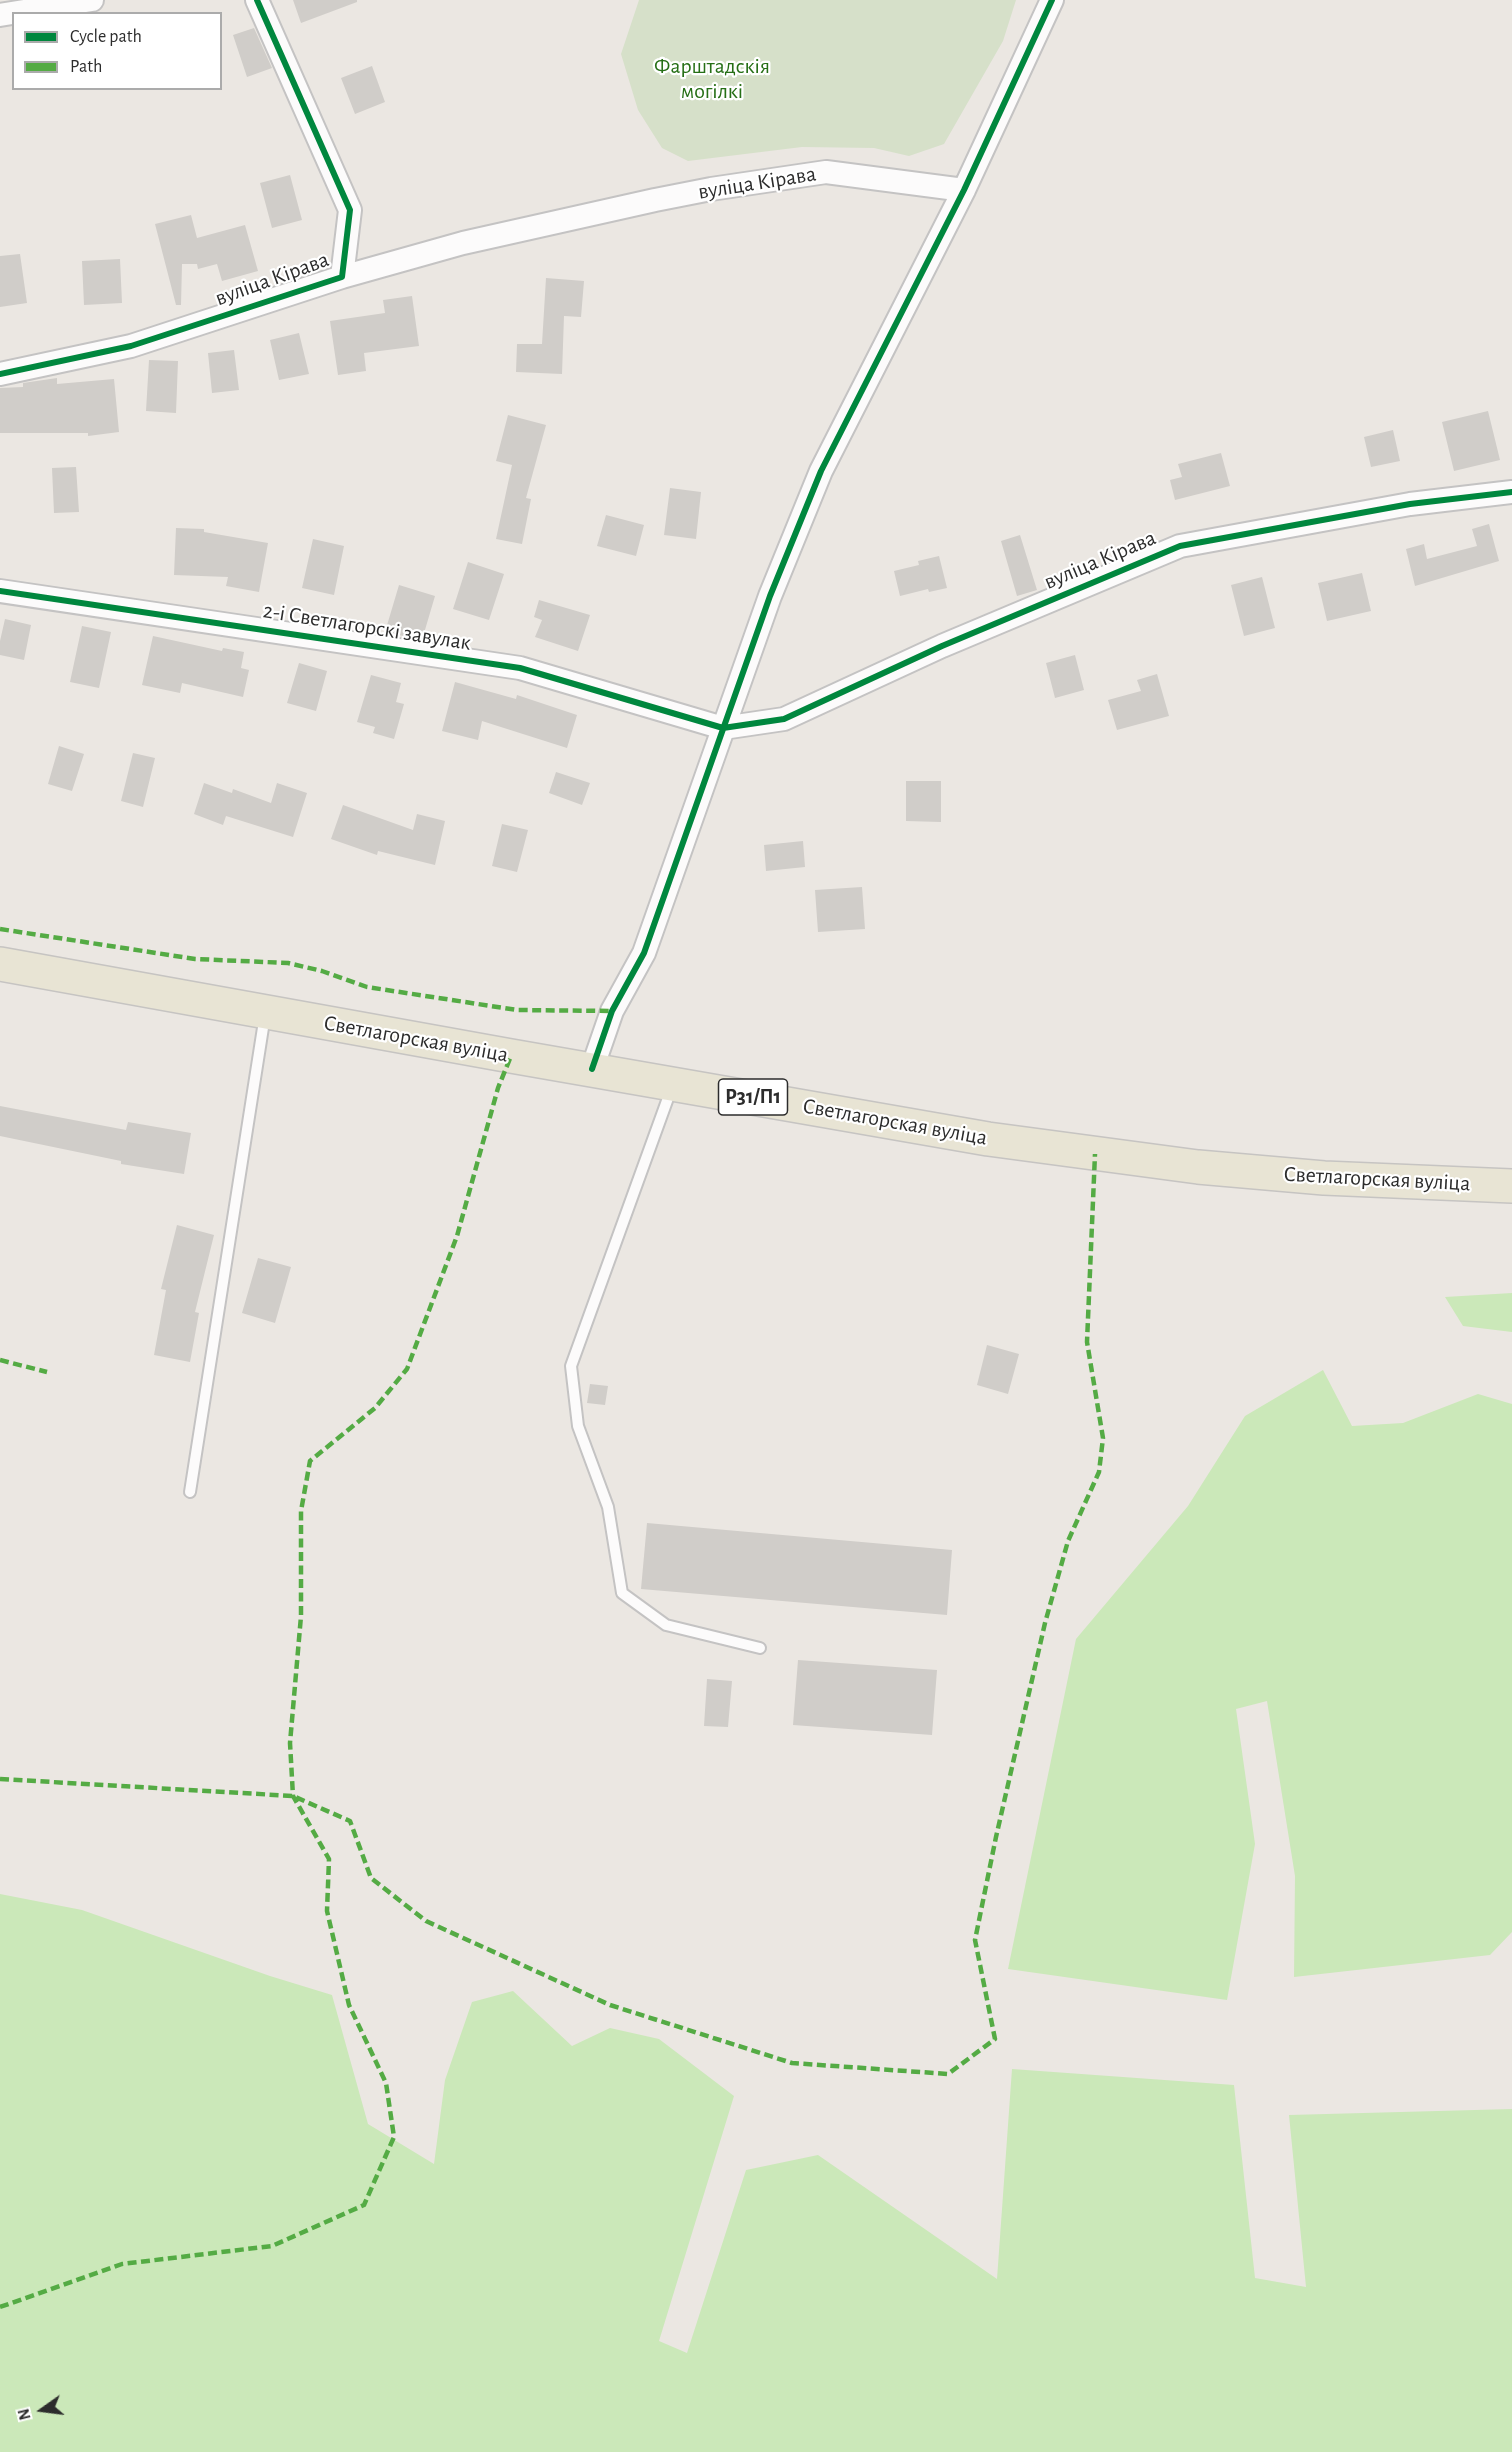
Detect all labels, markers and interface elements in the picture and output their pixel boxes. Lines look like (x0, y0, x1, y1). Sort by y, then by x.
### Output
legend (12, 12, 222, 90)
text: Cycle path (70, 28, 142, 46)
park label: Фарштадскія могілкі (654, 53, 770, 104)
text: Path (70, 58, 102, 76)
street label: вуліца Кірава (696, 161, 818, 205)
street label: вуліца Кірава (212, 246, 332, 312)
street label: вуліца Кірава (1040, 525, 1160, 595)
street label: 2-і Светлагорскі завулак (261, 598, 473, 656)
street label: Светлагорская вуліца (322, 1010, 510, 1068)
road number: Р31/П1 (718, 1079, 788, 1115)
street label: Светлагорская вуліца (801, 1093, 989, 1151)
street label: Светлагорская вуліца (1283, 1161, 1471, 1197)
north arrow (12, 2380, 72, 2440)
text: N (15, 2407, 34, 2422)

